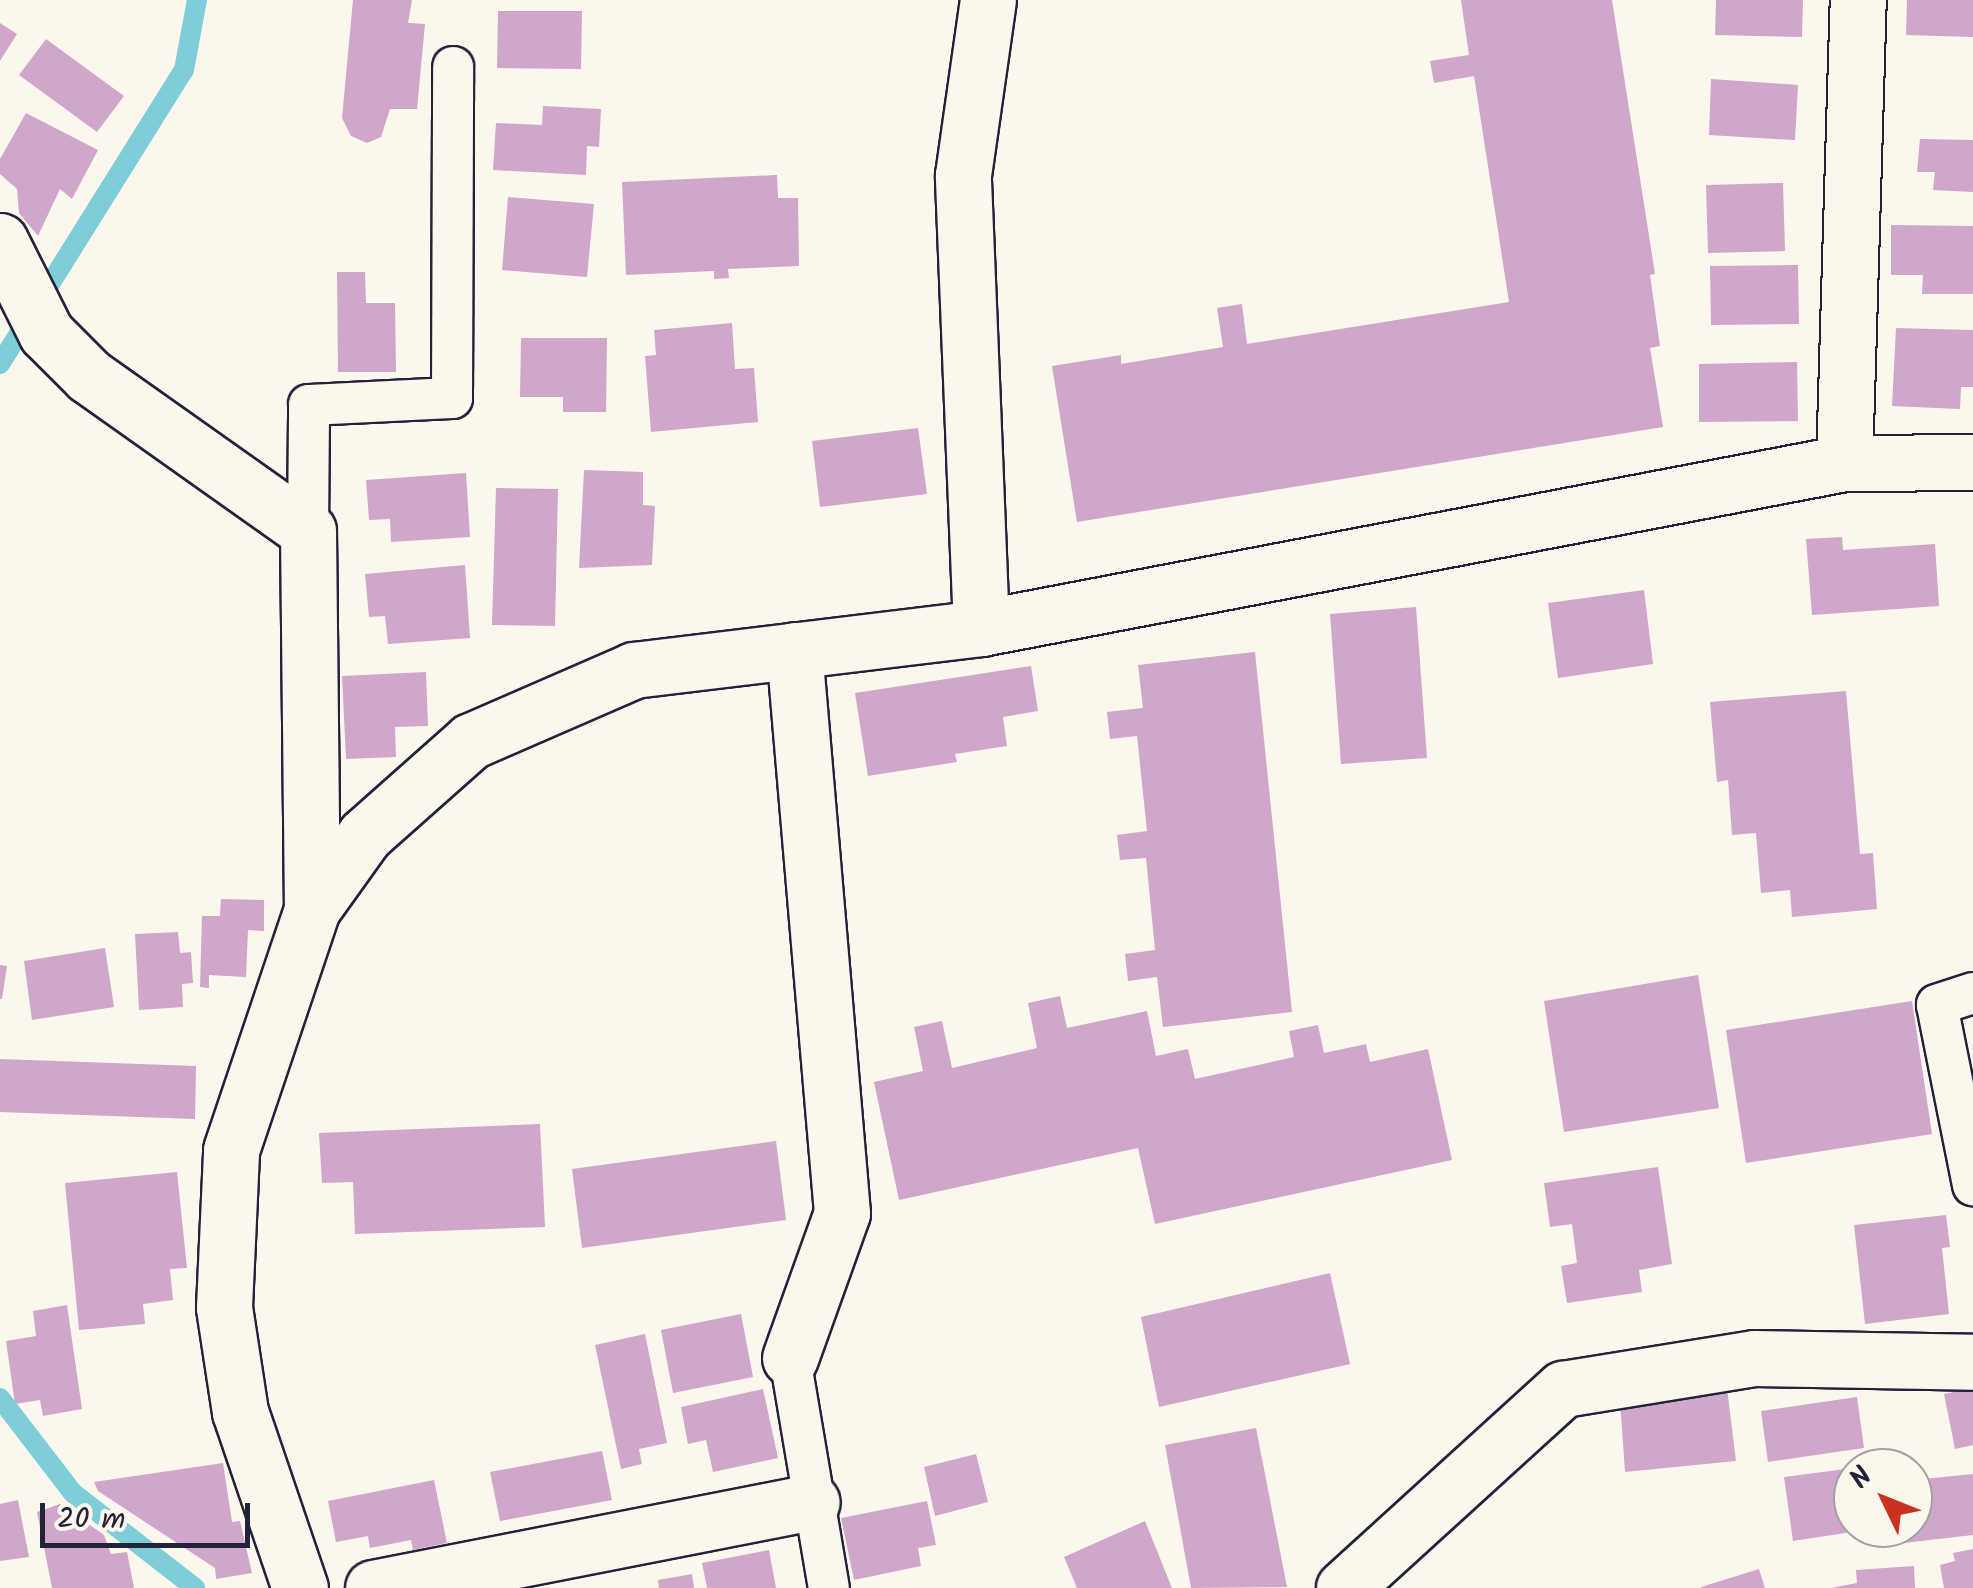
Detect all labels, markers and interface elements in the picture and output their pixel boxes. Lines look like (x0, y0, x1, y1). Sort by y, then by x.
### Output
north arrow (1833, 1448, 1933, 1548)
text: N (1840, 1457, 1885, 1500)
scale bar (45, 1483, 255, 1545)
text: 20 m (57, 1496, 125, 1544)

